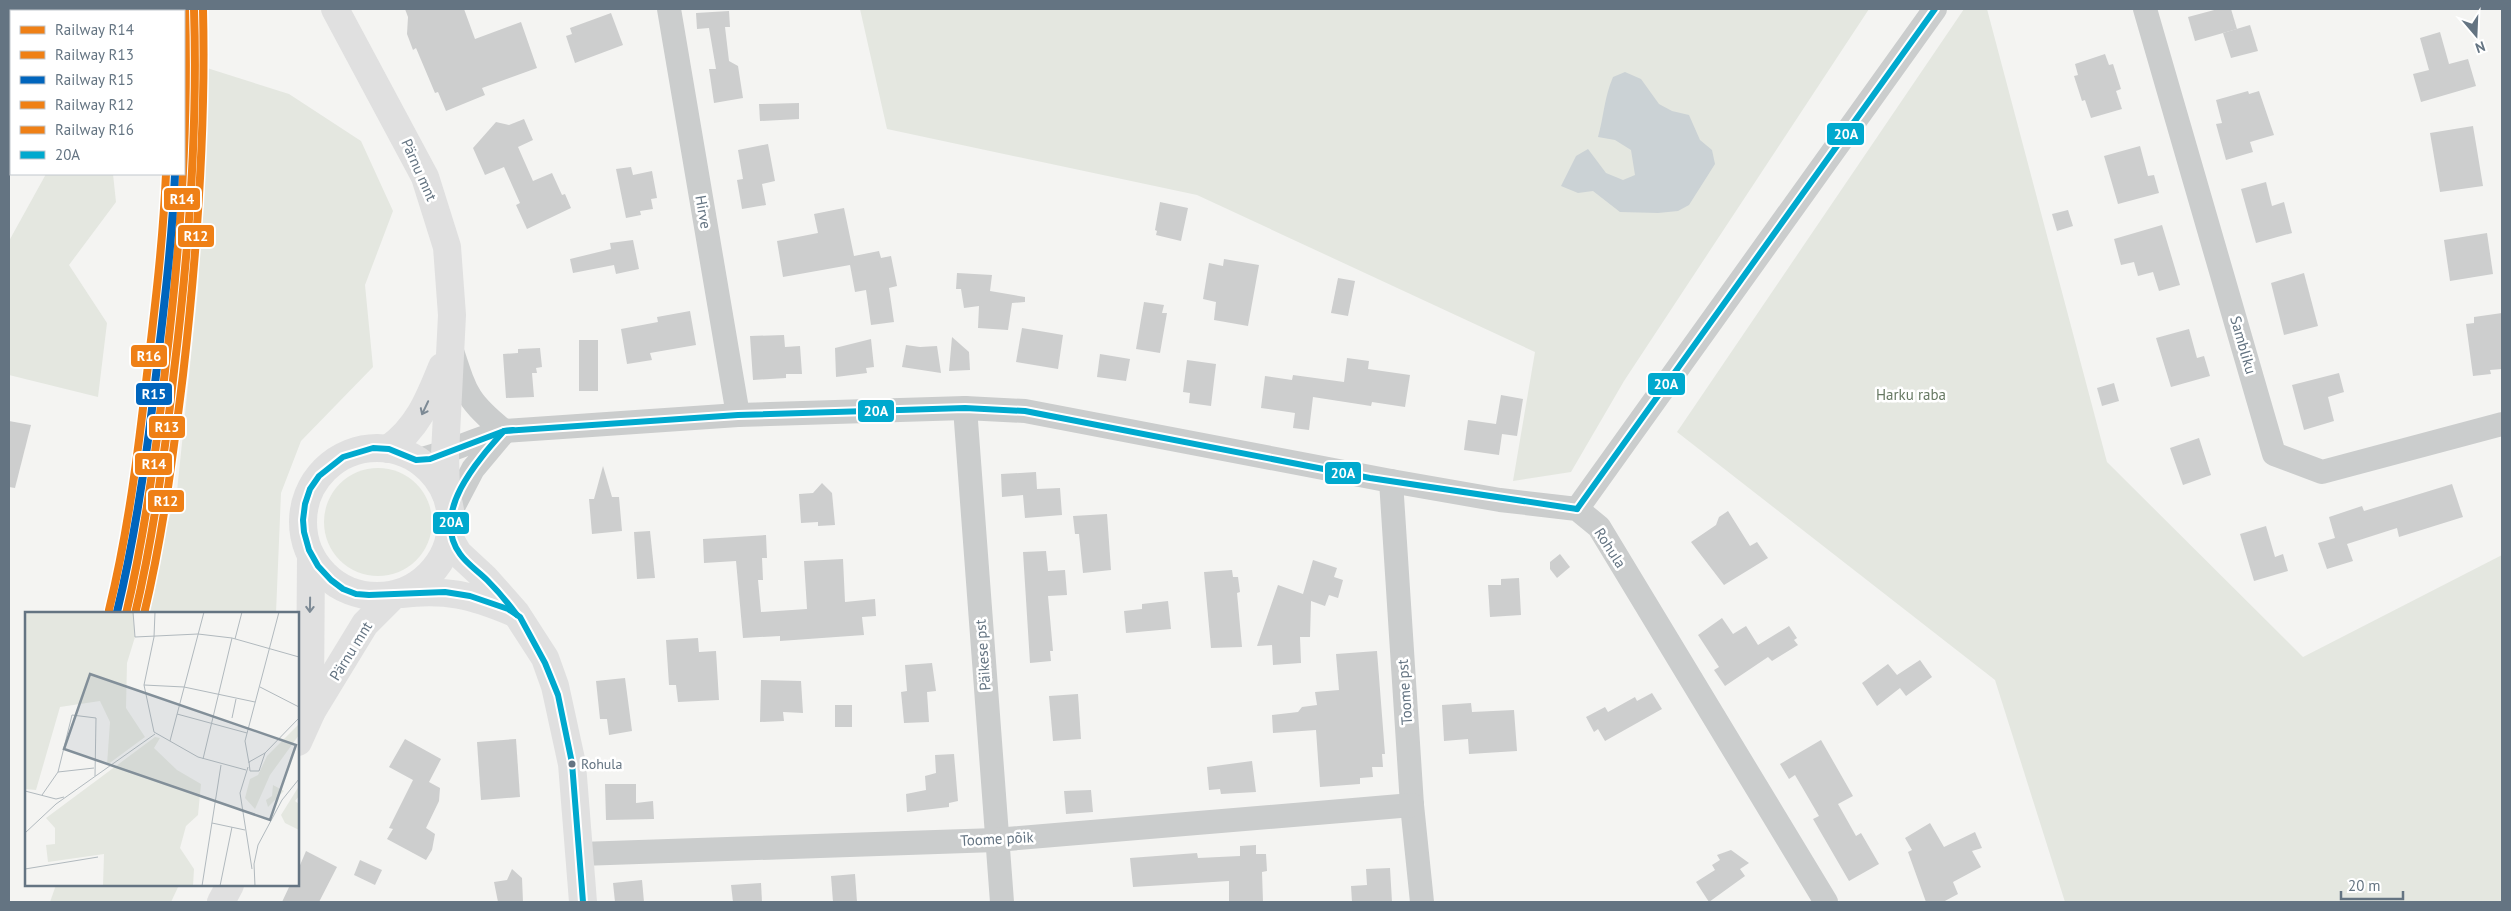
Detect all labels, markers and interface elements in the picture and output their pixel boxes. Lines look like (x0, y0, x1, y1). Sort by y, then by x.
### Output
legend (10, 10, 185, 175)
north arrow (2451, 10, 2501, 60)
text: Railway R14 (55, 20, 134, 39)
text: N (2473, 37, 2488, 57)
text: Railway R13 (55, 45, 134, 64)
text: Railway R15 (55, 70, 134, 89)
text: Railway R12 (55, 95, 134, 114)
text: Railway R16 (55, 120, 134, 139)
line badge: 20A (1826, 122, 1865, 146)
text: 20A (1834, 125, 1859, 143)
street label: Pärnu mnt (397, 136, 442, 204)
text: 20A (55, 145, 80, 164)
line badge: R14 (163, 187, 201, 211)
text: R14 (170, 190, 194, 208)
street label: Hirve (691, 194, 716, 230)
line badge: R12 (177, 224, 215, 248)
text: R12 (184, 227, 208, 245)
street label: Sambliku (2226, 314, 2261, 376)
line badge: R16 (130, 344, 168, 368)
text: R16 (137, 347, 161, 365)
line badge: 20A (1647, 372, 1686, 396)
text: 20A (1654, 375, 1679, 393)
line badge: R15 (135, 382, 173, 406)
text: R15 (142, 385, 166, 403)
park label: Harku raba (1876, 385, 1946, 404)
line badge: 20A (857, 399, 895, 423)
one-way arrow (419, 400, 429, 415)
text: 20A (864, 402, 889, 420)
line badge: R13 (148, 415, 186, 439)
text: R13 (155, 418, 179, 436)
line badge: R14 (134, 452, 173, 476)
text: R14 (142, 455, 166, 473)
line badge: 20A (1324, 461, 1362, 485)
text: 20A (1331, 464, 1356, 482)
line badge: R12 (147, 489, 185, 513)
text: R12 (154, 492, 178, 510)
line badge: 20A (432, 511, 470, 535)
text: 20A (439, 513, 464, 531)
street label: Rohula (1590, 524, 1630, 572)
one-way arrow (305, 596, 315, 612)
inset map (25, 612, 299, 886)
street label: Pärnu mnt (325, 618, 376, 684)
street label: Päikese pst (971, 619, 994, 691)
street label: Toome pst (1393, 659, 1416, 726)
place label: Rohula (581, 755, 622, 773)
marker: Rohula (567, 759, 577, 769)
street label: Toome põik (960, 827, 1035, 850)
scale bar (2341, 868, 2404, 900)
text: 20 m (2348, 876, 2381, 895)

